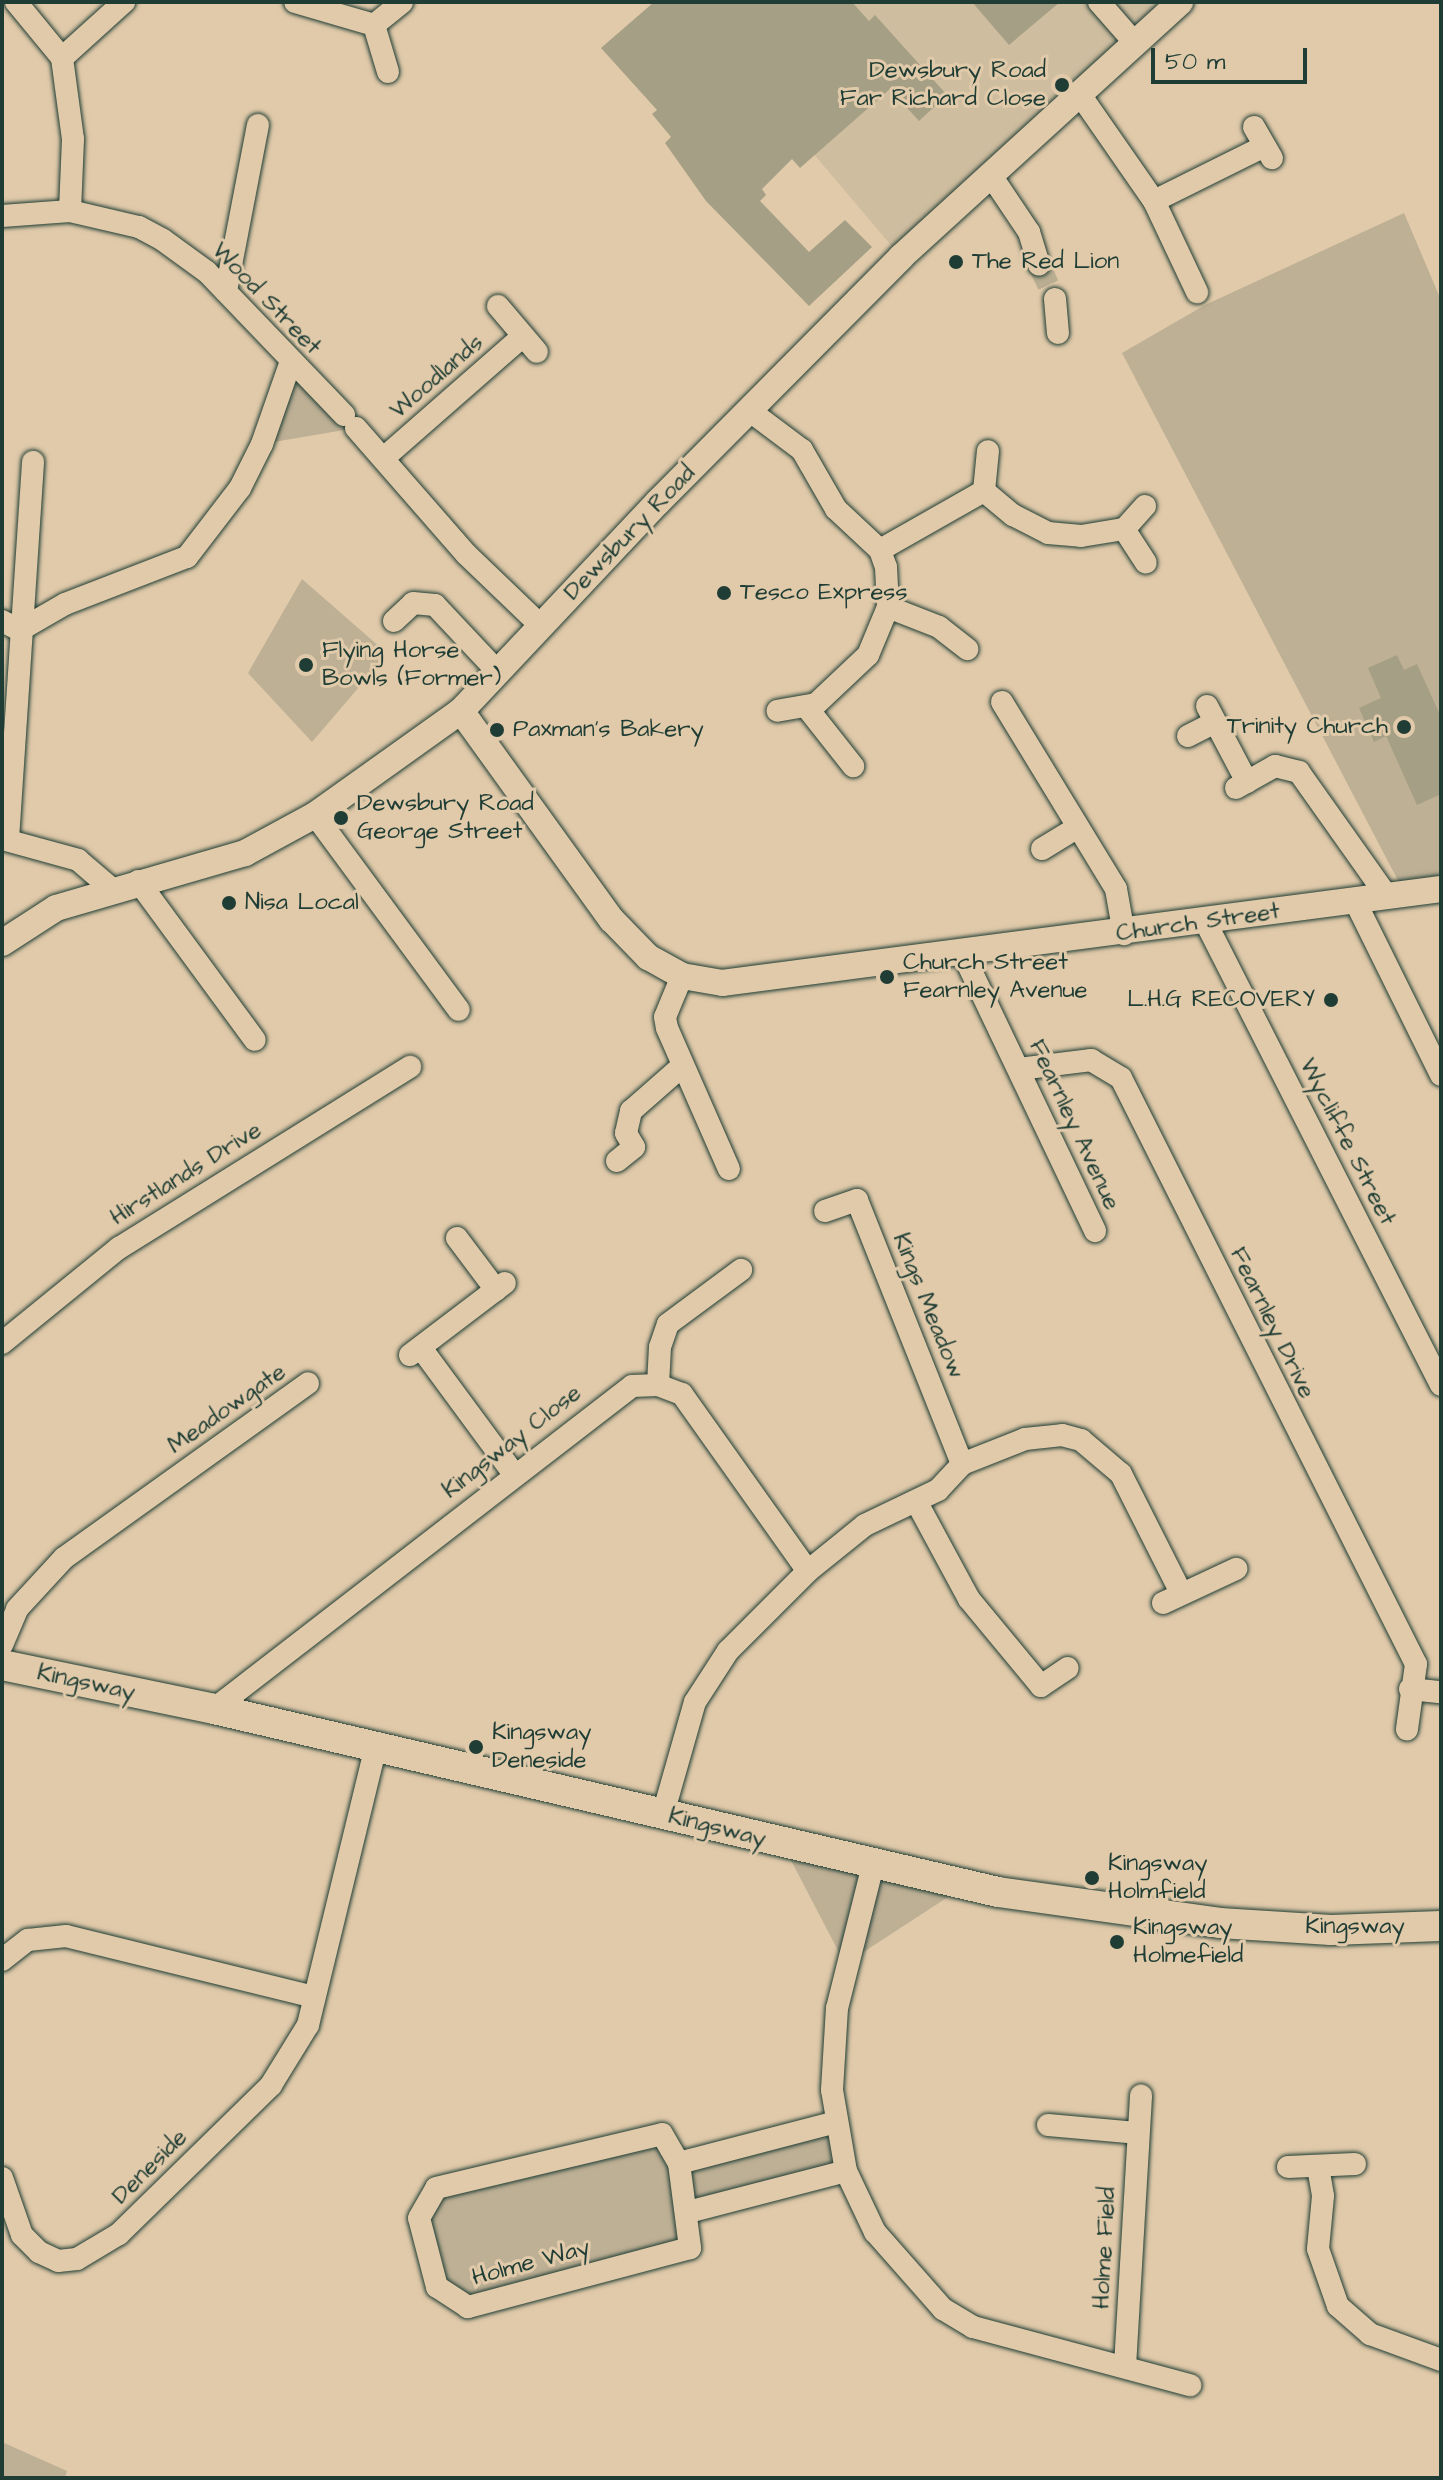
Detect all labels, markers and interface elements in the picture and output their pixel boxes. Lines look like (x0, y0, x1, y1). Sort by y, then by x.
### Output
scale bar (1155, 32, 1311, 82)
text: 50 m (1165, 45, 1225, 79)
place label: Dewsbury Road Far Richard Close (840, 57, 1046, 113)
marker: Dewsbury Road Far Richard Close (1053, 76, 1071, 94)
street label: Wood Street (205, 237, 327, 361)
place label: The Red Lion (972, 248, 1119, 276)
marker: The Red Lion (947, 253, 965, 271)
street label: Woodlands (384, 329, 490, 425)
street label: Dewsbury Road (558, 459, 702, 607)
place label: Tesco Express (740, 579, 907, 607)
marker: Tesco Express (715, 584, 733, 602)
place label: Flying Horse Bowls (Former) (322, 637, 501, 693)
marker: Flying Horse Bowls (Former) (297, 656, 315, 674)
place label: Trinity Church (1227, 713, 1388, 741)
place label: Paxman's Bakery (513, 716, 704, 744)
marker: Trinity Church (1395, 718, 1413, 736)
marker: Paxman's Bakery (488, 721, 506, 739)
place label: Dewsbury Road George Street (357, 790, 534, 846)
marker: Dewsbury Road George Street (332, 809, 350, 827)
place label: Nisa Local (245, 889, 359, 917)
marker: Nisa Local (220, 894, 238, 912)
street label: Church Street (1114, 897, 1282, 949)
place label: Church Street Fearnley Avenue (903, 949, 1088, 1005)
marker: Church Street Fearnley Avenue (878, 968, 896, 986)
place label: L.H.G RECOVERY (1127, 986, 1315, 1014)
marker: L.H.G RECOVERY (1322, 991, 1340, 1009)
street label: Fearnley Avenue (1022, 1035, 1126, 1215)
street label: Wycliffe Street (1293, 1054, 1401, 1230)
street label: Hirstlands Drive (105, 1116, 267, 1232)
street label: Kings Meadow (886, 1229, 970, 1383)
street label: Fearnley Drive (1223, 1243, 1321, 1403)
street label: Meadowgate (162, 1358, 292, 1460)
street label: Kingsway Close (437, 1379, 587, 1505)
street label: Kingsway (34, 1659, 138, 1707)
place label: Kingsway Deneside (492, 1719, 591, 1775)
marker: Kingsway Deneside (467, 1738, 485, 1756)
street label: Kingsway (665, 1802, 769, 1854)
place label: Kingsway Holmfield (1108, 1850, 1207, 1906)
marker: Kingsway Holmfield (1083, 1869, 1101, 1887)
street label: Kingsway (1305, 1913, 1405, 1941)
place label: Kingsway Holmefield (1133, 1914, 1243, 1970)
marker: Kingsway Holmefield (1108, 1933, 1126, 1951)
street label: Deneside (106, 2123, 194, 2211)
street label: Holme Field (1087, 2186, 1123, 2310)
street label: Holme Way (469, 2233, 593, 2293)

